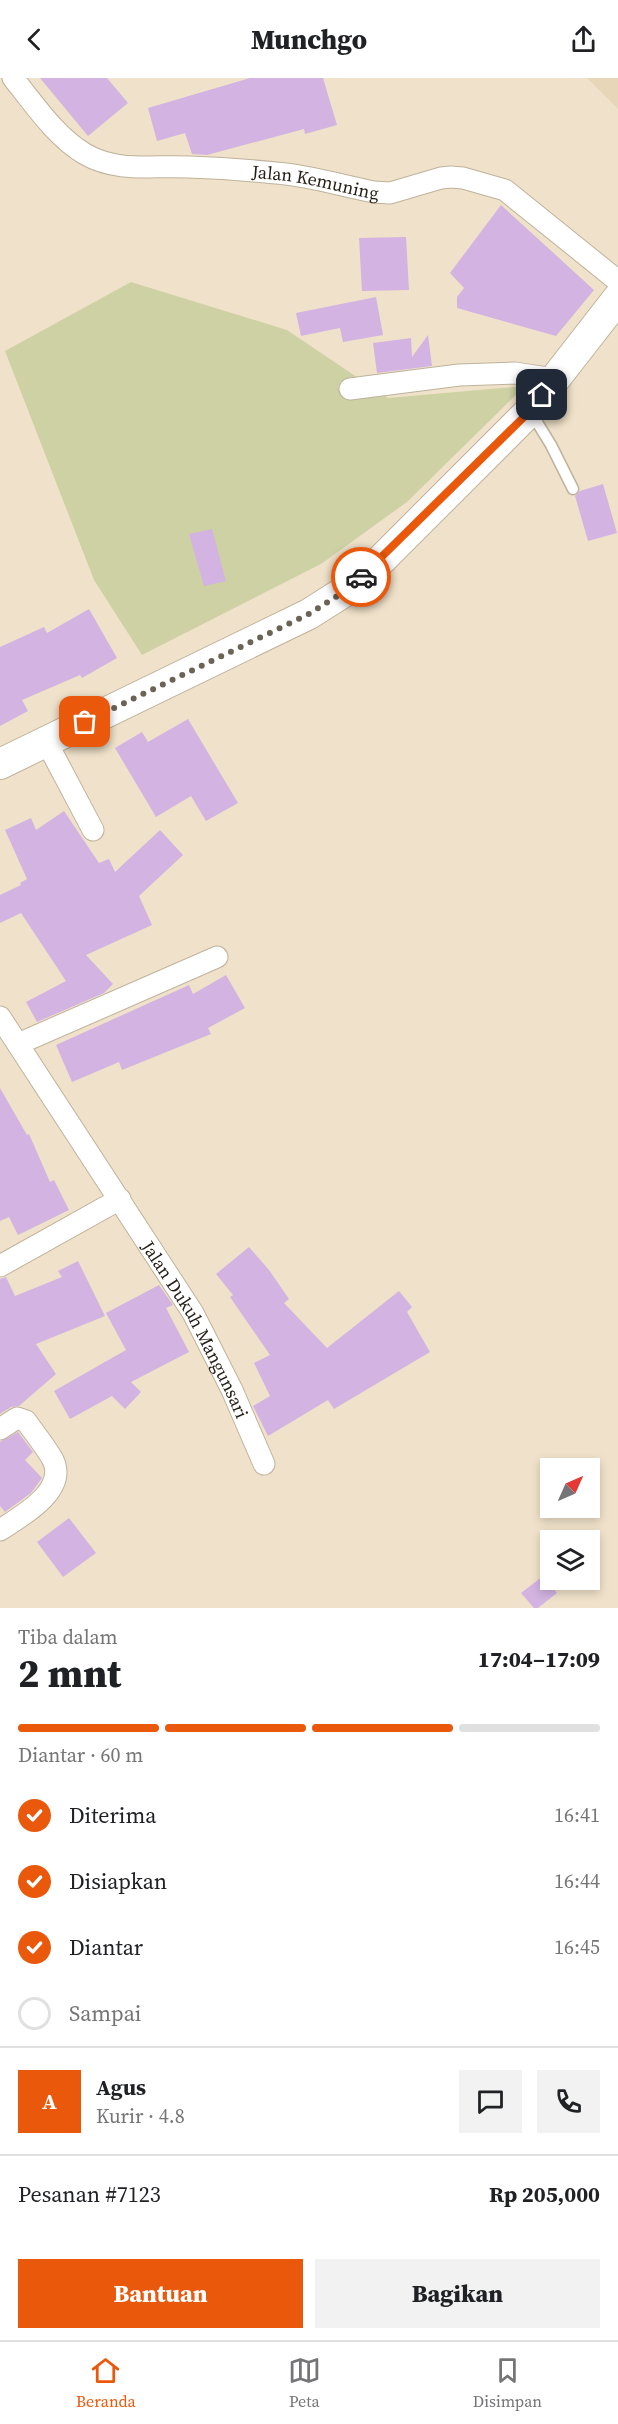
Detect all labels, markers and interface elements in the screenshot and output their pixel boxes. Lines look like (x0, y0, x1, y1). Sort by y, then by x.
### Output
text: Munchgo (251, 21, 367, 58)
icon: back (18, 23, 51, 56)
icon: share (567, 23, 600, 56)
street label: Jalan Kemuning (250, 158, 380, 205)
pin (516, 369, 567, 420)
icon: home (525, 378, 558, 411)
courier (331, 547, 391, 607)
icon: car (345, 561, 378, 594)
pin (59, 696, 110, 747)
icon: bag (68, 705, 101, 738)
street label: Jalan Dukuh Mangunsari (136, 1235, 255, 1422)
north arrow (540, 1458, 600, 1518)
map controls (540, 1458, 600, 1590)
button: layers (540, 1530, 600, 1590)
text: Tiba dalam (18, 1623, 118, 1651)
text: 17:04–17:09 (478, 1644, 600, 1674)
text: 2 mnt (18, 1647, 121, 1700)
text: Diantar · 60 m (18, 1741, 143, 1769)
icon: check (18, 1799, 51, 1832)
text: Diterima (69, 1800, 156, 1830)
text: 16:41 (554, 1801, 600, 1829)
icon: check (18, 1865, 51, 1898)
text: Disiapkan (69, 1866, 167, 1896)
text: 16:44 (554, 1867, 600, 1895)
icon: check (18, 1931, 51, 1964)
text: Diantar (69, 1932, 143, 1962)
text: 16:45 (554, 1933, 600, 1961)
text: Sampai (69, 1998, 141, 2028)
button: chat (459, 2070, 522, 2133)
button: phone (537, 2070, 600, 2133)
text: Agus (96, 2072, 146, 2102)
text: A (42, 2086, 57, 2116)
text: Kurir · 4.8 (96, 2102, 185, 2130)
text: Pesanan #7123 (18, 2179, 161, 2209)
text: Rp 205,000 (489, 2179, 600, 2209)
button: Bantuan (18, 2259, 303, 2328)
button: Bagikan (315, 2259, 600, 2328)
tab: Beranda (76, 2354, 136, 2412)
tab: Peta (288, 2354, 321, 2412)
tab: Disimpan (473, 2354, 542, 2412)

